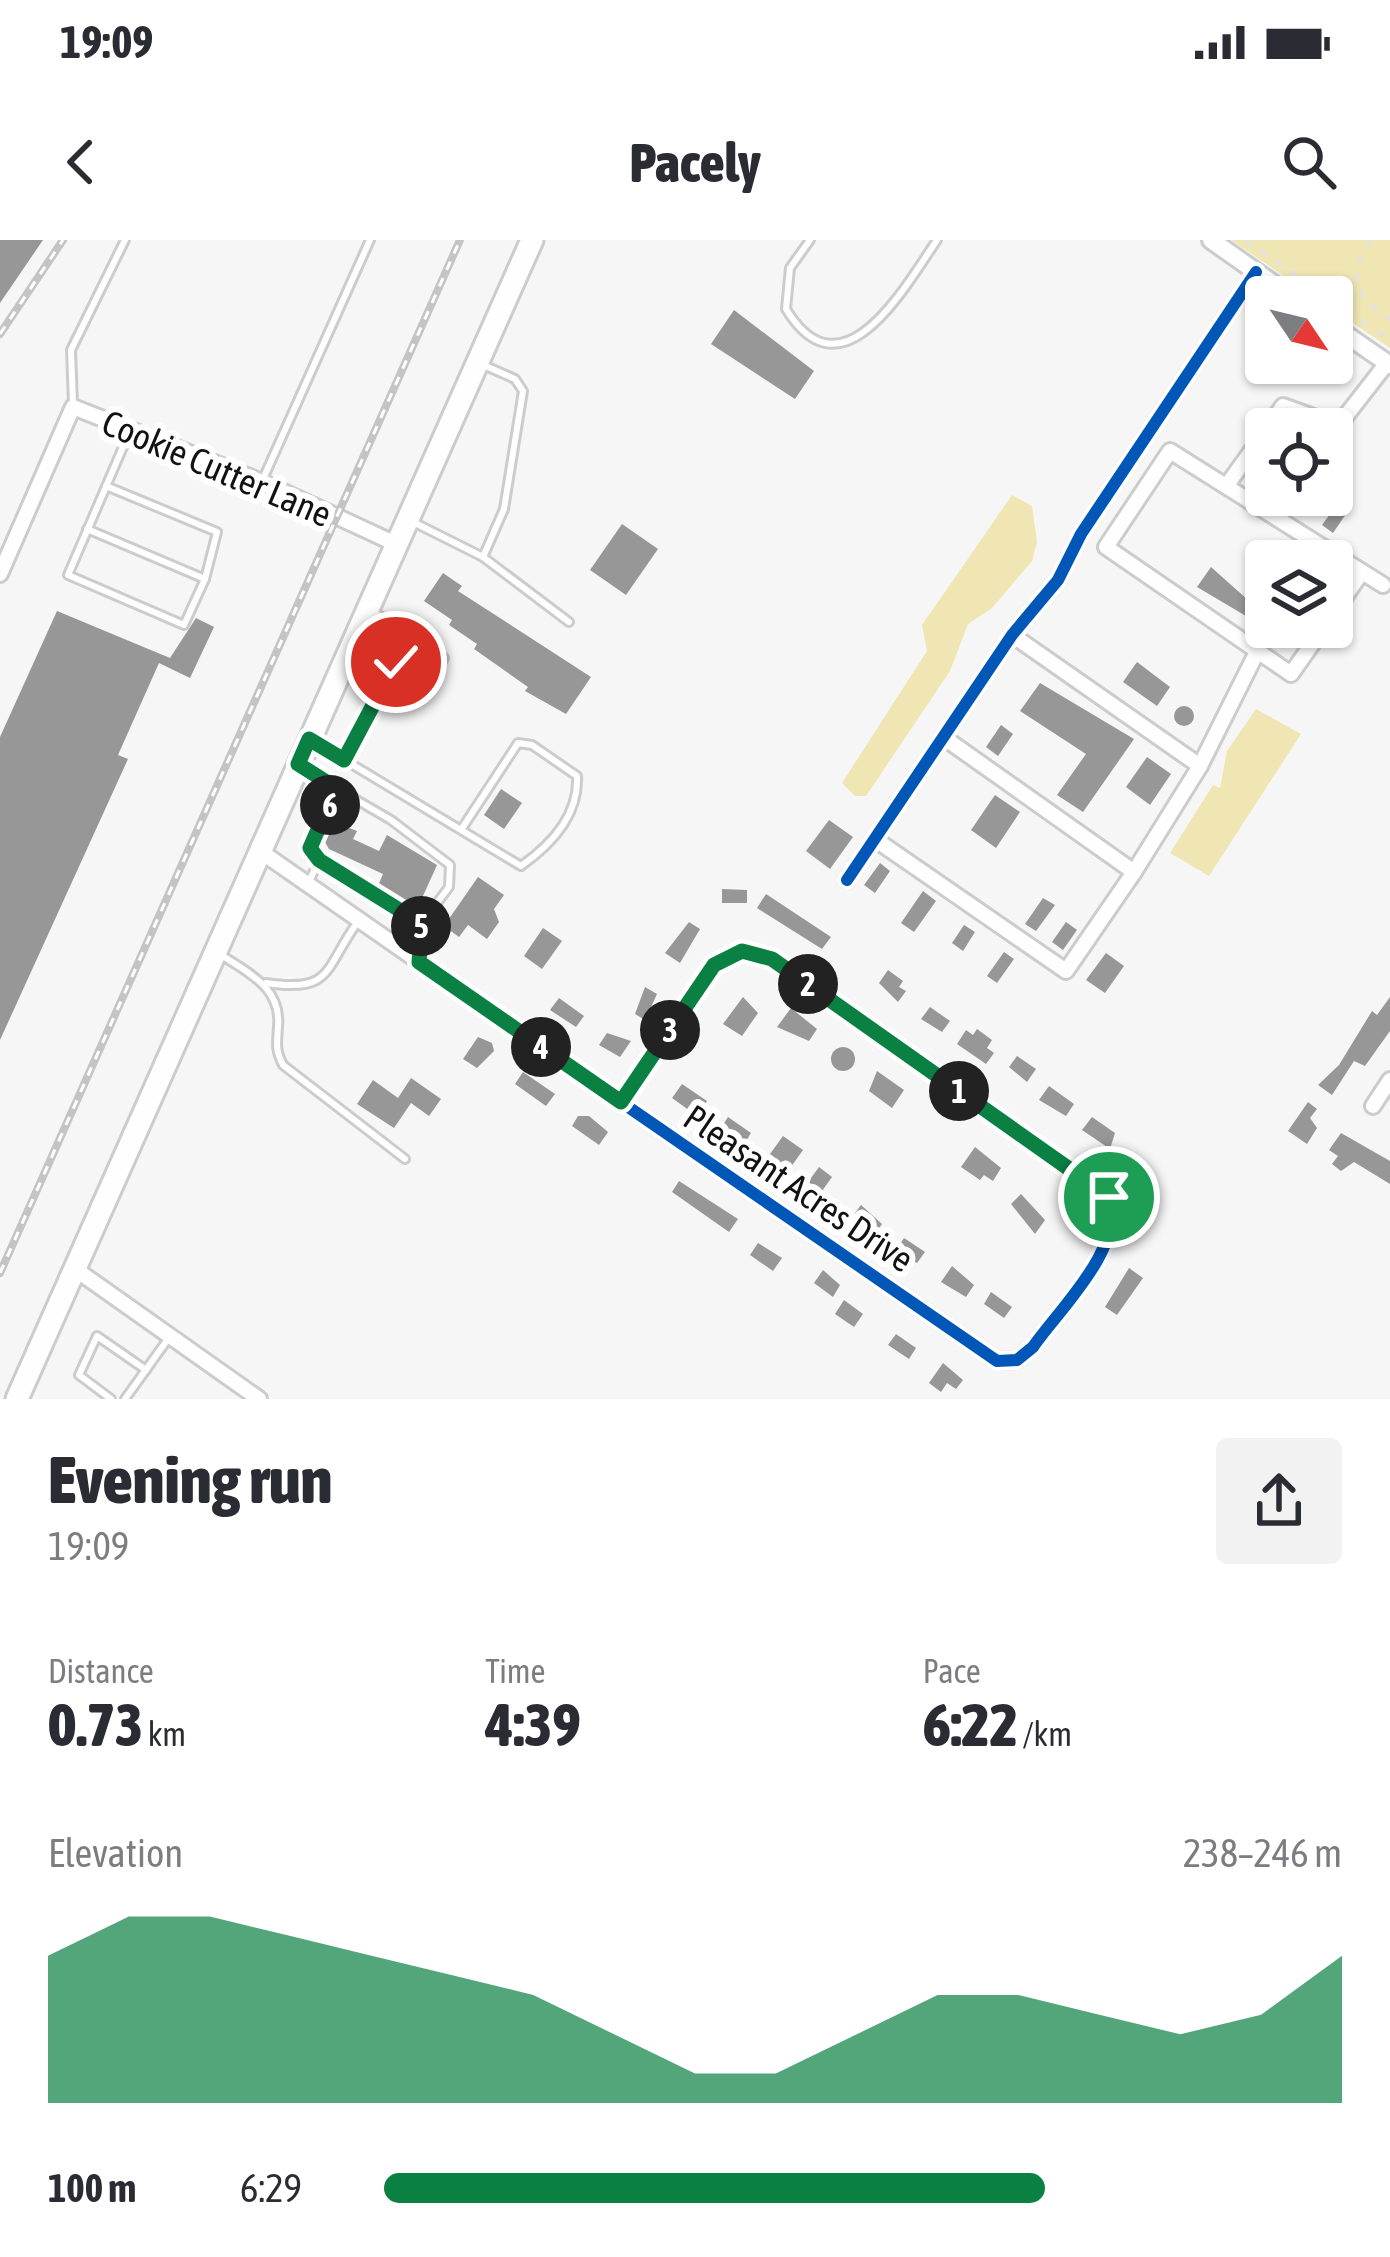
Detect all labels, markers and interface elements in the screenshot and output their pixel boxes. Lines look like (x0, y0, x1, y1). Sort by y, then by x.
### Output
text: 19:09 (60, 16, 154, 68)
icon: back (48, 129, 114, 195)
icon: search (1276, 129, 1342, 195)
text: Pacely (629, 132, 761, 193)
north arrow (1245, 276, 1353, 384)
map controls (1245, 276, 1353, 648)
street label: Cookie Cutter Lane (96, 401, 338, 535)
button: locate (1245, 408, 1353, 516)
button: layers (1245, 540, 1353, 648)
pin (345, 611, 447, 713)
icon: check (363, 629, 429, 695)
pin: 6 (300, 775, 360, 835)
text: 6 (322, 786, 338, 824)
pin: 5 (391, 896, 451, 956)
text: 5 (413, 907, 429, 945)
pin: 2 (778, 954, 838, 1014)
text: 2 (800, 965, 816, 1003)
pin: 3 (640, 1000, 700, 1060)
text: 3 (662, 1011, 678, 1049)
pin: 4 (511, 1017, 571, 1077)
text: 4 (533, 1028, 549, 1066)
pin: 1 (929, 1061, 989, 1121)
text: 1 (951, 1072, 967, 1110)
street label: Pleasant Acres Drive (676, 1096, 922, 1280)
pin (1058, 1146, 1160, 1248)
icon: arrive (1076, 1164, 1142, 1230)
button: share (1216, 1438, 1342, 1564)
text: Evening run (48, 1441, 333, 1517)
text: 19:09 (48, 1524, 129, 1568)
text: Distance (48, 1652, 154, 1690)
text: Time (485, 1652, 546, 1690)
text: Pace (923, 1652, 981, 1690)
text: 0.73 (48, 1690, 143, 1759)
text: 4:39 (485, 1690, 581, 1759)
text: 6:22 (923, 1690, 1018, 1759)
text: km (143, 1715, 186, 1753)
text: /km (1018, 1715, 1072, 1753)
text: Elevation (48, 1831, 183, 1875)
text: 238–246 m (1183, 1831, 1342, 1875)
text: 100 m (48, 2166, 136, 2210)
text: 6:29 (240, 2166, 302, 2210)

